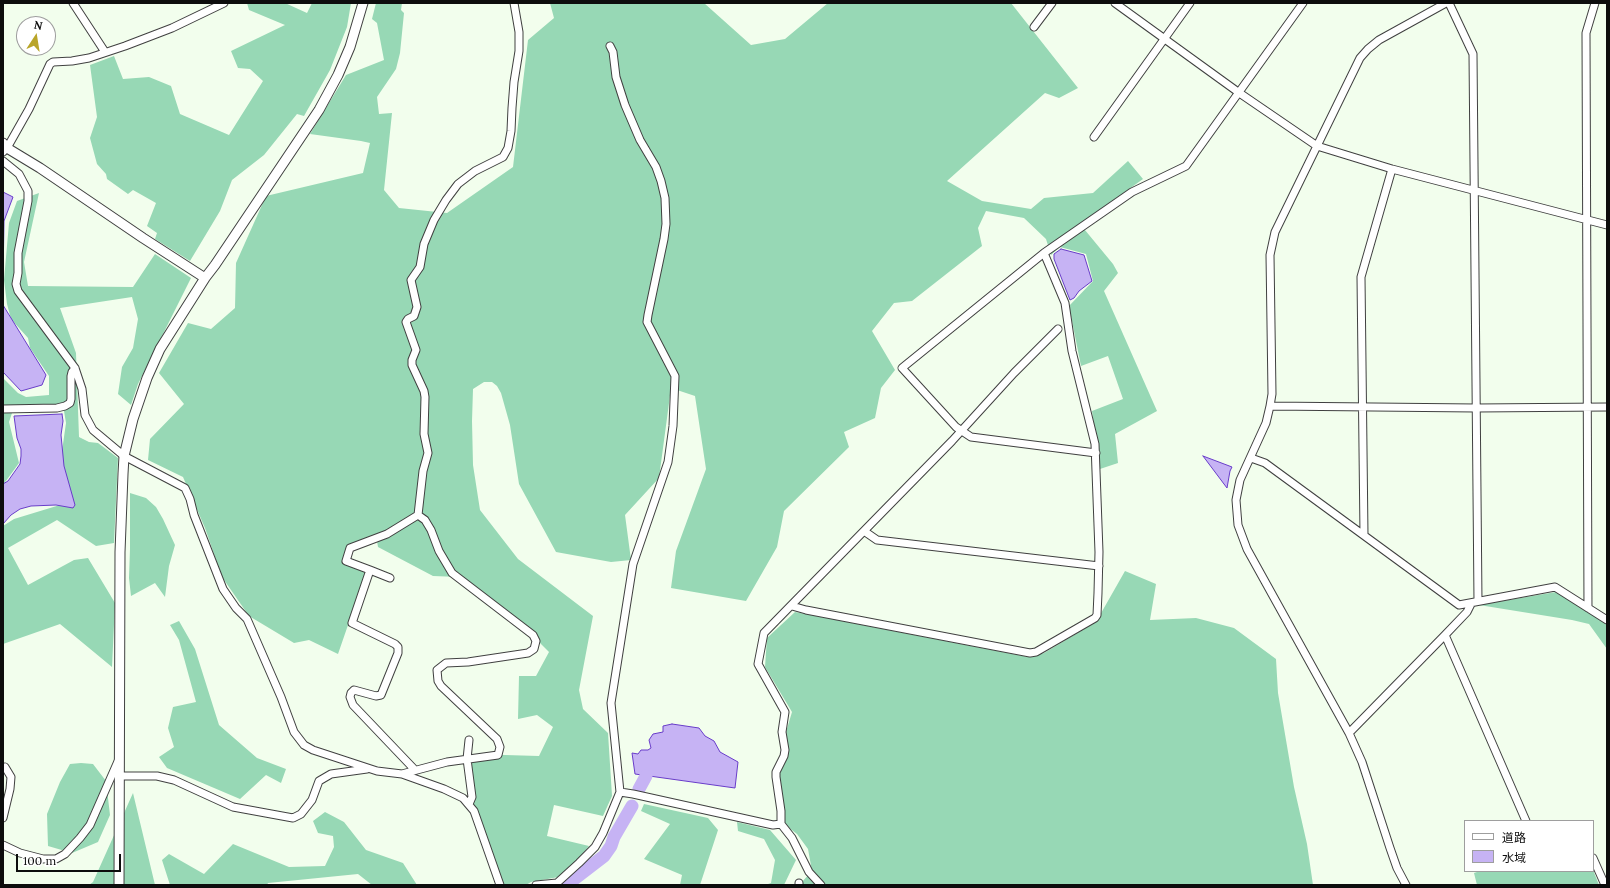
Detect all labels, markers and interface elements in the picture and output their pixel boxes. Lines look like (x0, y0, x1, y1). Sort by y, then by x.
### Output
north arrow (16, 16, 56, 56)
text: N (33, 18, 44, 33)
legend (1464, 820, 1594, 872)
text: 道路 (1502, 830, 1526, 845)
scale bar (18, 846, 123, 872)
text: 水域 (1502, 850, 1526, 865)
text: 100 m (23, 853, 56, 868)

